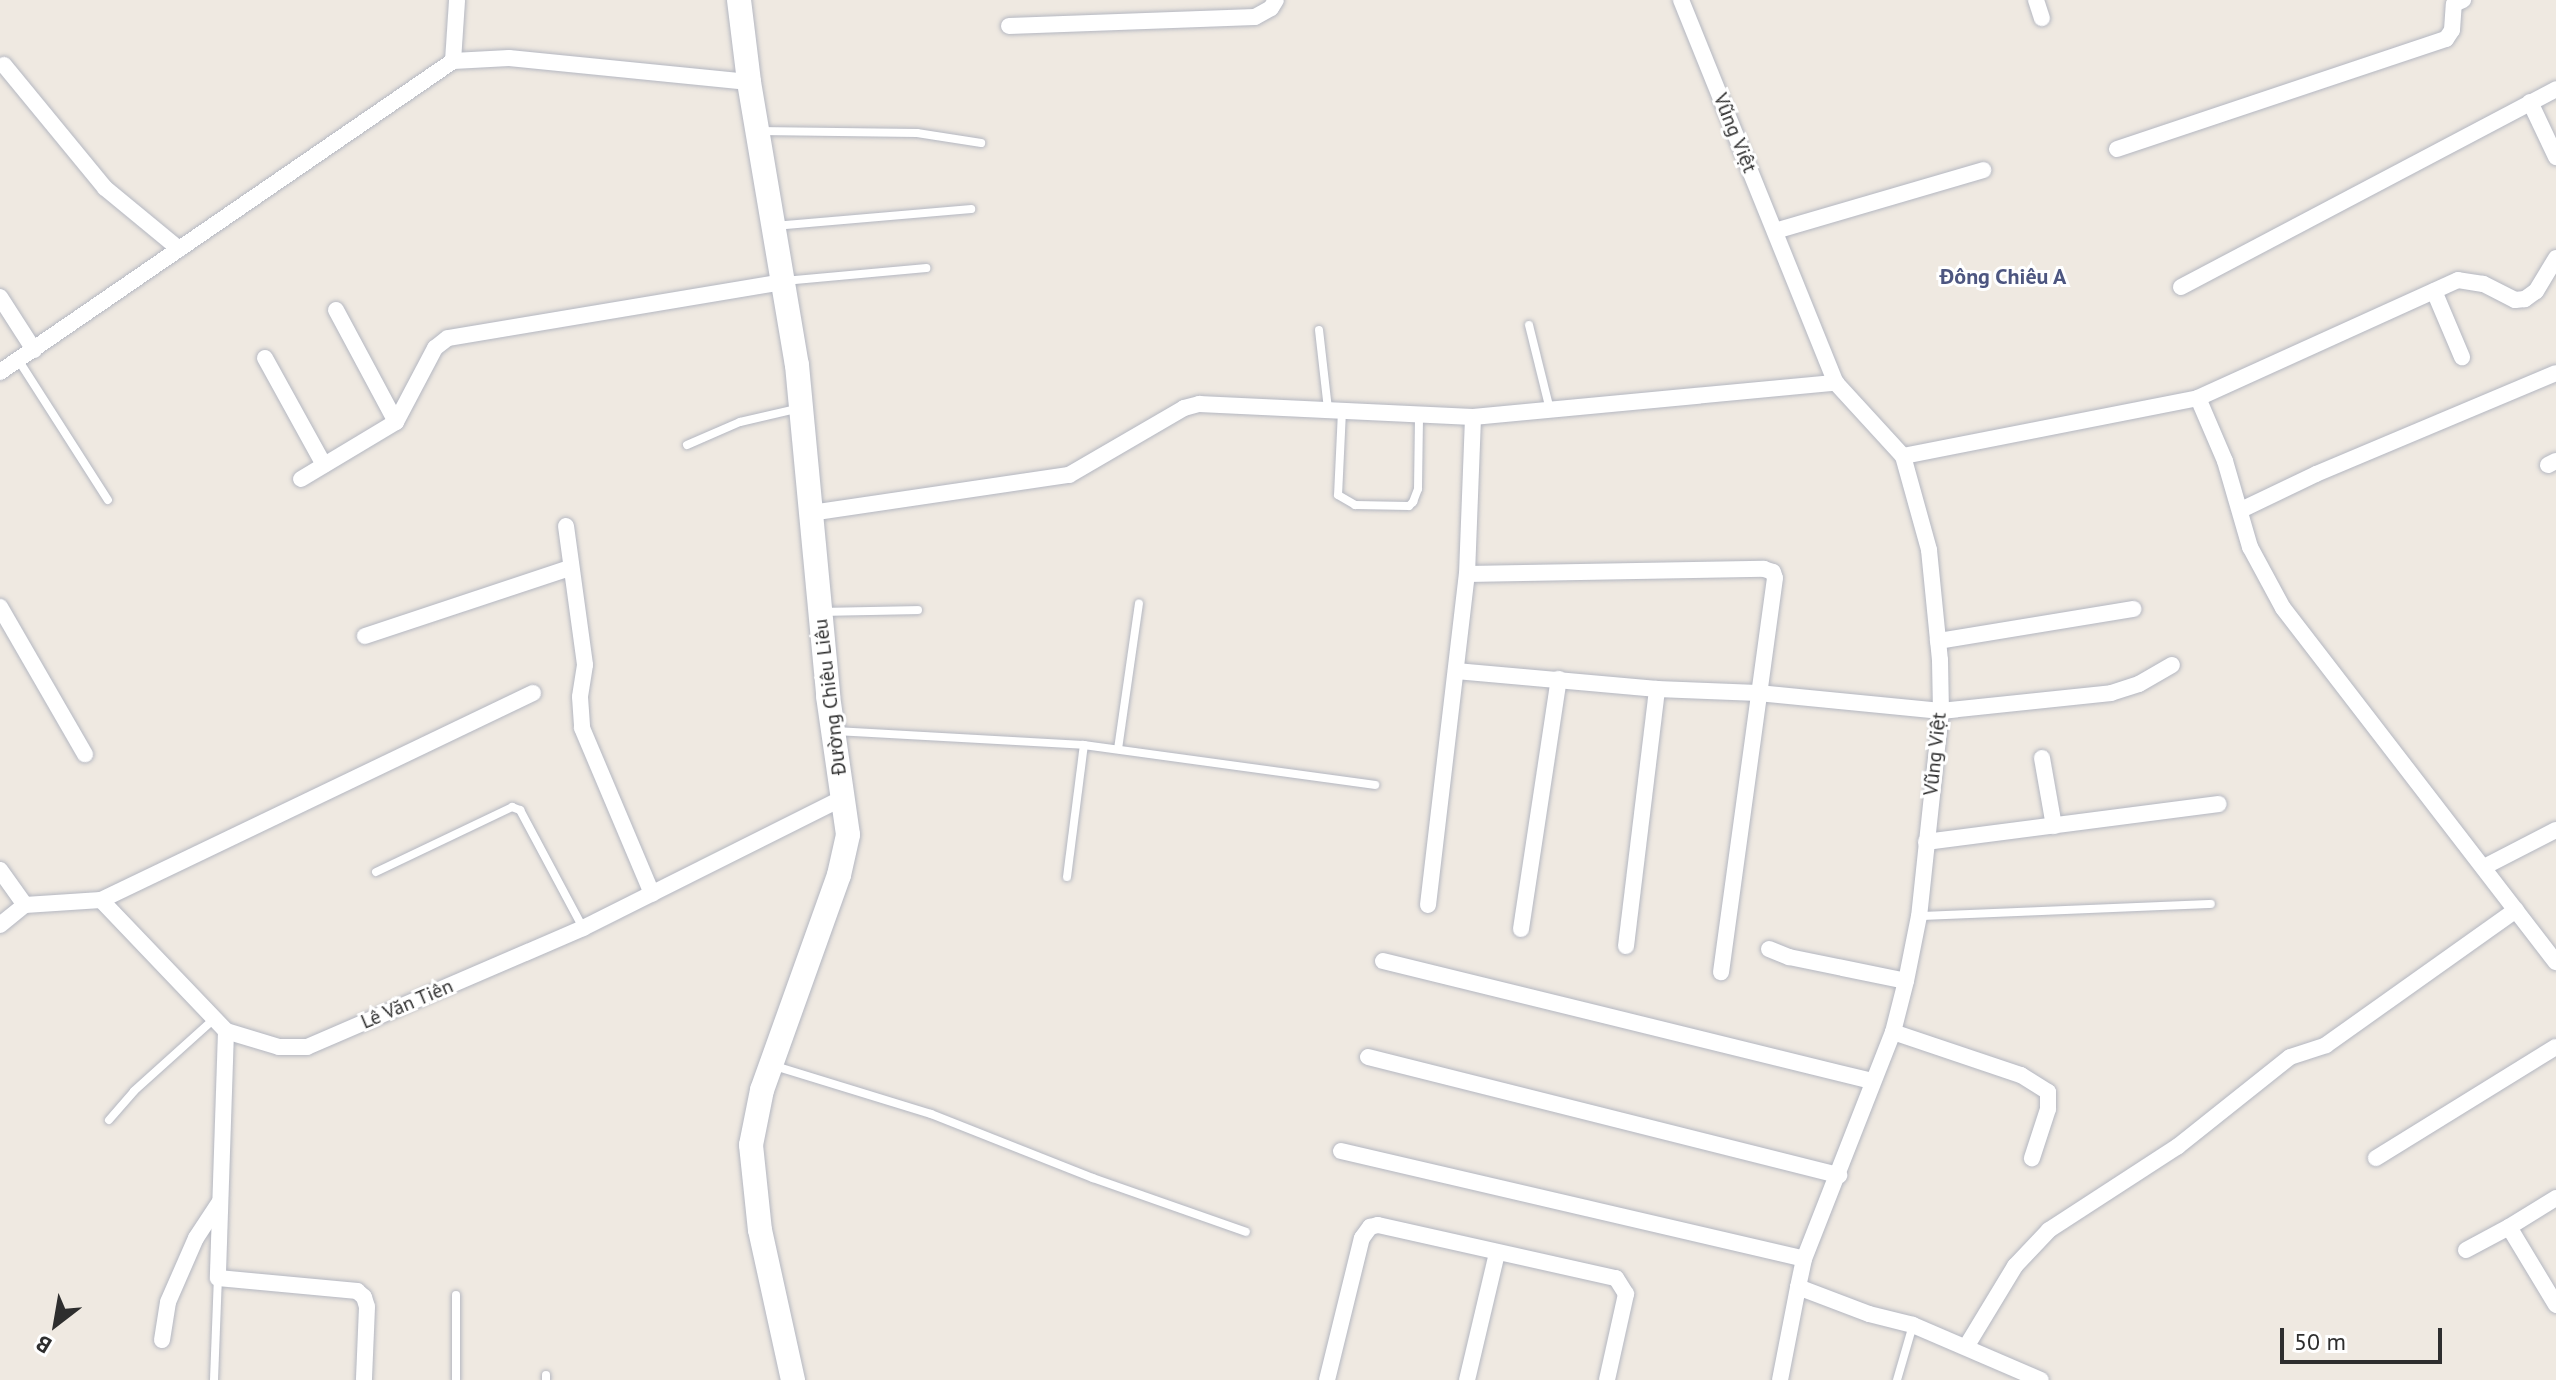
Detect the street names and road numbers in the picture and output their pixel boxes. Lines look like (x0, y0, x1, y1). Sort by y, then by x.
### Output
street label: Vũng Việt (1708, 90, 1762, 176)
street label: Đường Chiêu Liêu (809, 617, 851, 777)
street label: Vũng Việt (1919, 711, 1951, 797)
street label: Lê Văn Tiên (357, 974, 457, 1034)

